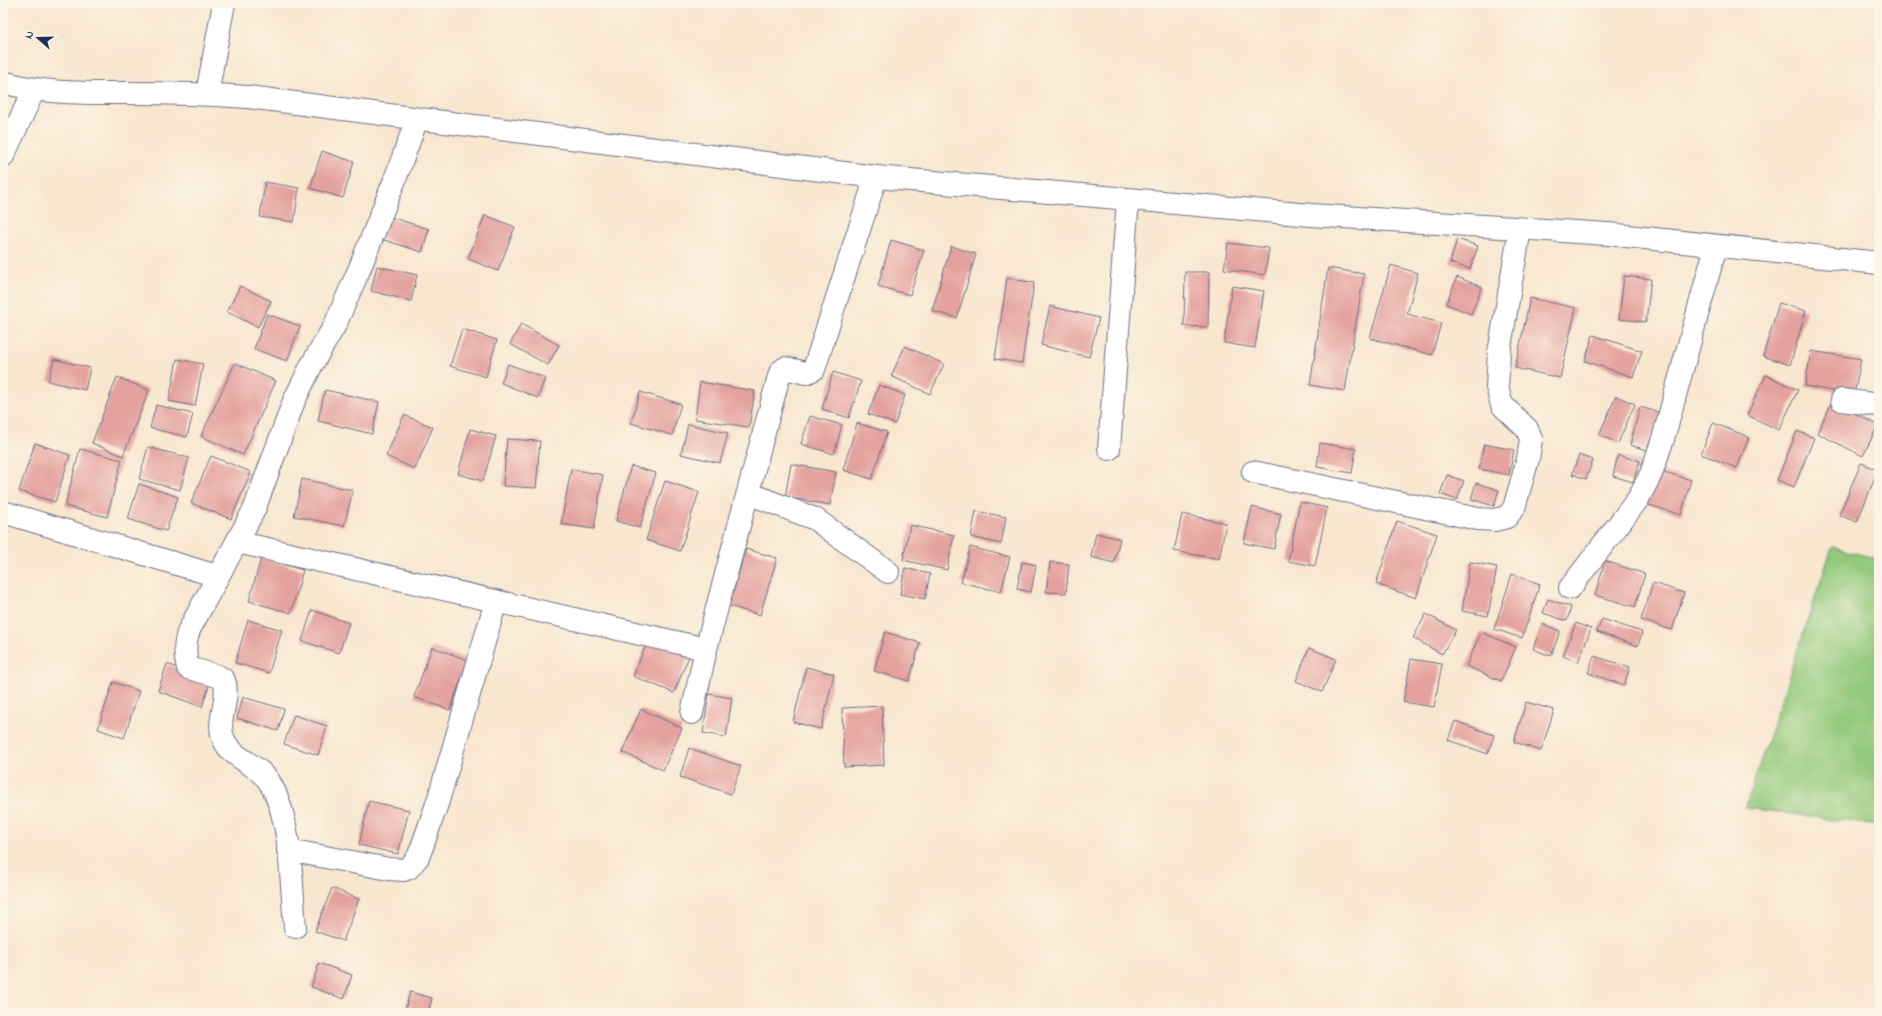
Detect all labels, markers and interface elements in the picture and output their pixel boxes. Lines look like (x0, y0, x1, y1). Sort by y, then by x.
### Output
north arrow (18, 18, 58, 58)
text: N (21, 29, 38, 41)

